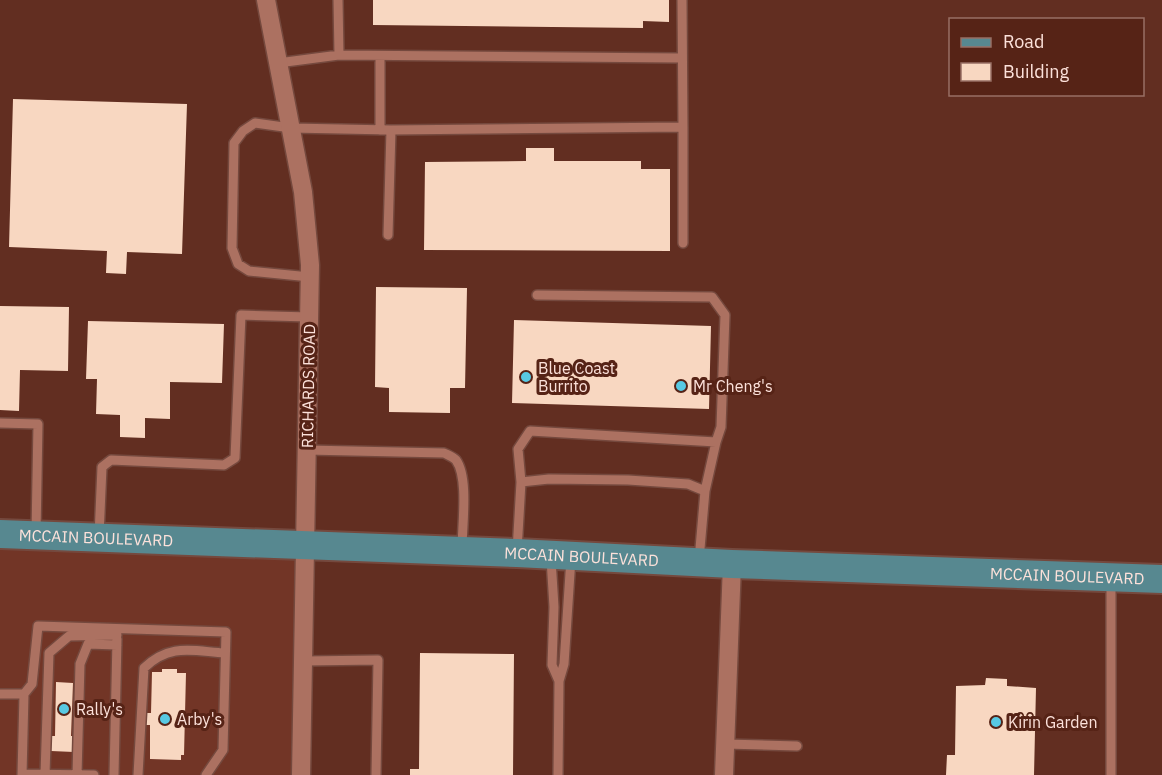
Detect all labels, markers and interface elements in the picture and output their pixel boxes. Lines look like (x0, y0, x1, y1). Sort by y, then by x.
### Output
legend (949, 18, 1144, 96)
text: Road (1003, 30, 1044, 53)
text: Building (1003, 60, 1070, 83)
street label: RICHARDS ROAD (297, 324, 319, 448)
place label: Blue Coast Burrito (538, 358, 615, 396)
marker: Blue Coast Burrito (519, 370, 533, 384)
place label: Mr Cheng's (693, 376, 773, 396)
marker: Mr Cheng's (674, 379, 688, 393)
street label: MCCAIN BOULEVARD (18, 525, 174, 550)
street label: MCCAIN BOULEVARD (504, 543, 659, 570)
street label: MCCAIN BOULEVARD (990, 563, 1145, 588)
place label: Rally's (76, 699, 123, 719)
marker: Rally's (57, 702, 71, 716)
place label: Arby's (177, 709, 222, 729)
marker: Arby's (158, 712, 172, 726)
place label: Kirin Garden (1008, 712, 1097, 732)
marker: Kirin Garden (989, 715, 1003, 729)

